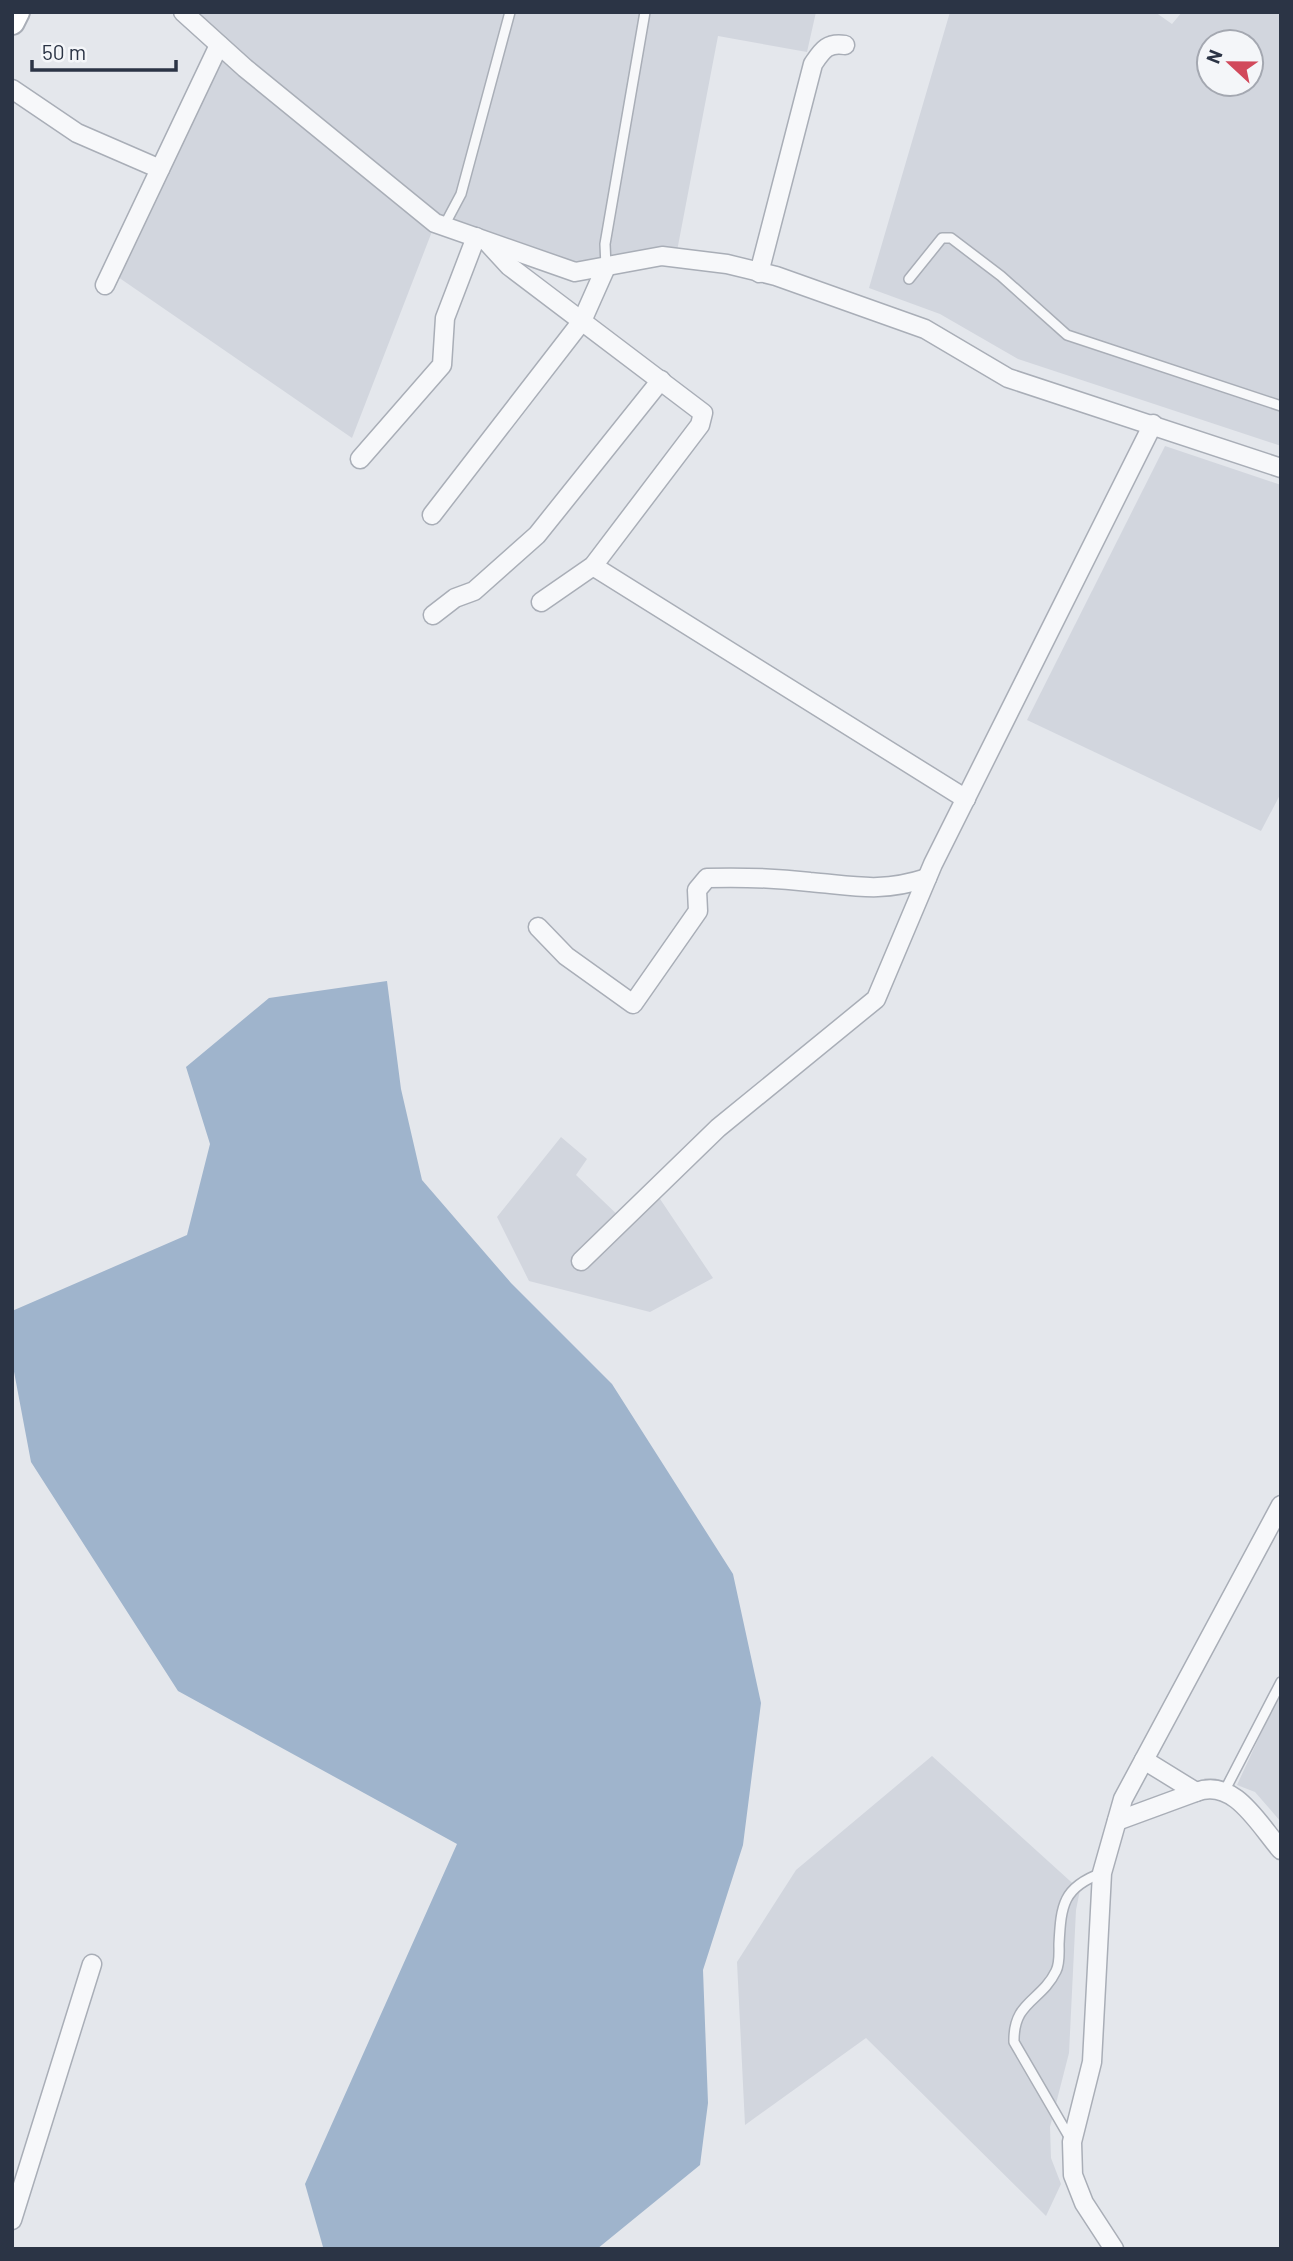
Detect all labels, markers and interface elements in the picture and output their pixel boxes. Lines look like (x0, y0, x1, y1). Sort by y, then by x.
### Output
scale bar (32, 28, 175, 72)
north arrow (1195, 28, 1265, 98)
text: 50 m (42, 39, 86, 64)
text: N (1201, 46, 1227, 67)

